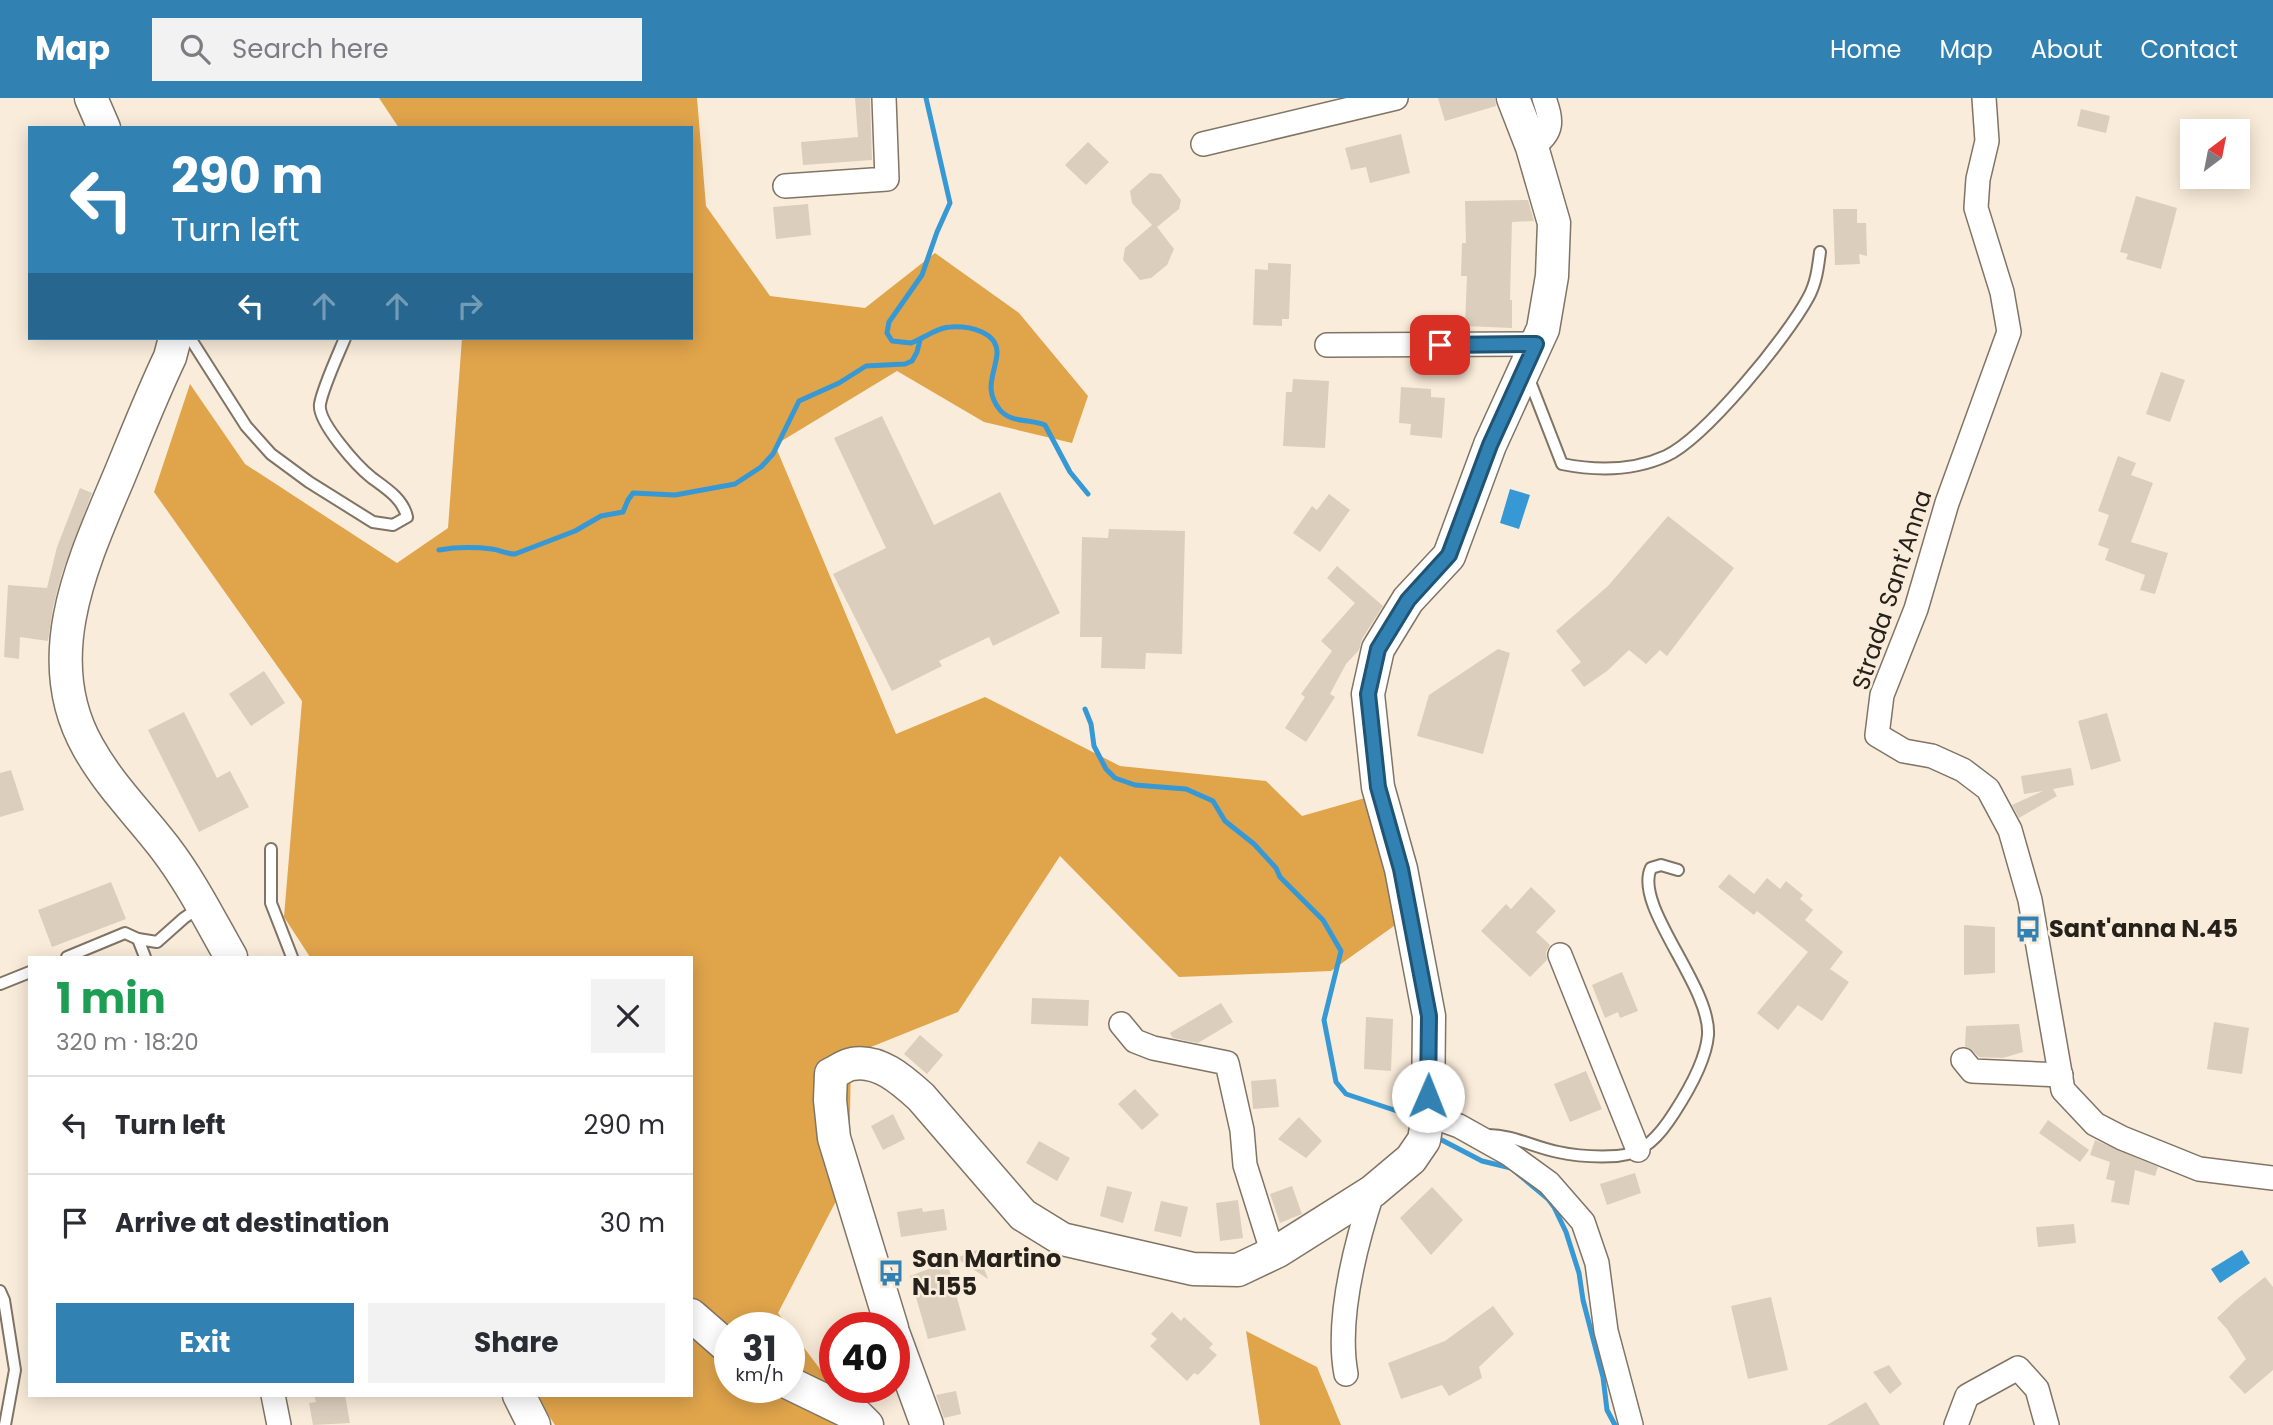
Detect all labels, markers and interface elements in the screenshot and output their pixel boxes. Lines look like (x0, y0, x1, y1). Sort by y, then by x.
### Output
search box (152, 18, 642, 81)
text: Map (35, 25, 110, 72)
icon: search (176, 30, 214, 68)
text: Search here (232, 31, 389, 67)
text: Home (1830, 33, 1902, 66)
text: Map (1940, 33, 1993, 66)
text: About (2031, 33, 2102, 66)
text: Contact (2140, 33, 2238, 66)
north arrow (2180, 119, 2250, 189)
map controls (2180, 119, 2250, 189)
text: 290 m (171, 142, 323, 210)
icon: left (56, 154, 147, 245)
text: Turn left (171, 207, 300, 252)
icon: left (232, 287, 270, 325)
icon: ahead (305, 287, 343, 325)
icon: ahead (378, 287, 416, 325)
icon: right (451, 287, 489, 325)
pin (1410, 315, 1470, 375)
icon: arrive (1421, 326, 1459, 364)
street label: Strada Sant'Anna (1844, 486, 1939, 694)
place label: Sant'anna N.45 (2049, 912, 2238, 945)
bus stop icon: Sant'anna N.45 (2013, 914, 2043, 944)
text: 1 min (56, 969, 166, 1028)
button: close (591, 979, 665, 1053)
text: 320 m · 18:20 (56, 1026, 199, 1058)
position arrow (1391, 1059, 1465, 1133)
icon: left (56, 1106, 94, 1144)
text: Turn left (115, 1107, 226, 1143)
text: 290 m (584, 1107, 665, 1143)
icon: arrive (56, 1204, 94, 1242)
text: Arrive at destination (115, 1205, 390, 1241)
text: 30 m (600, 1205, 665, 1241)
place label: San Martino N.155 (912, 1242, 1061, 1303)
bus stop icon: San Martino N.155 (876, 1258, 906, 1288)
button: Exit (56, 1303, 354, 1383)
button: Share (368, 1303, 665, 1383)
speed limit sign: 40 (819, 1312, 910, 1403)
text: 31 (742, 1324, 777, 1373)
text: km/h (736, 1362, 783, 1387)

